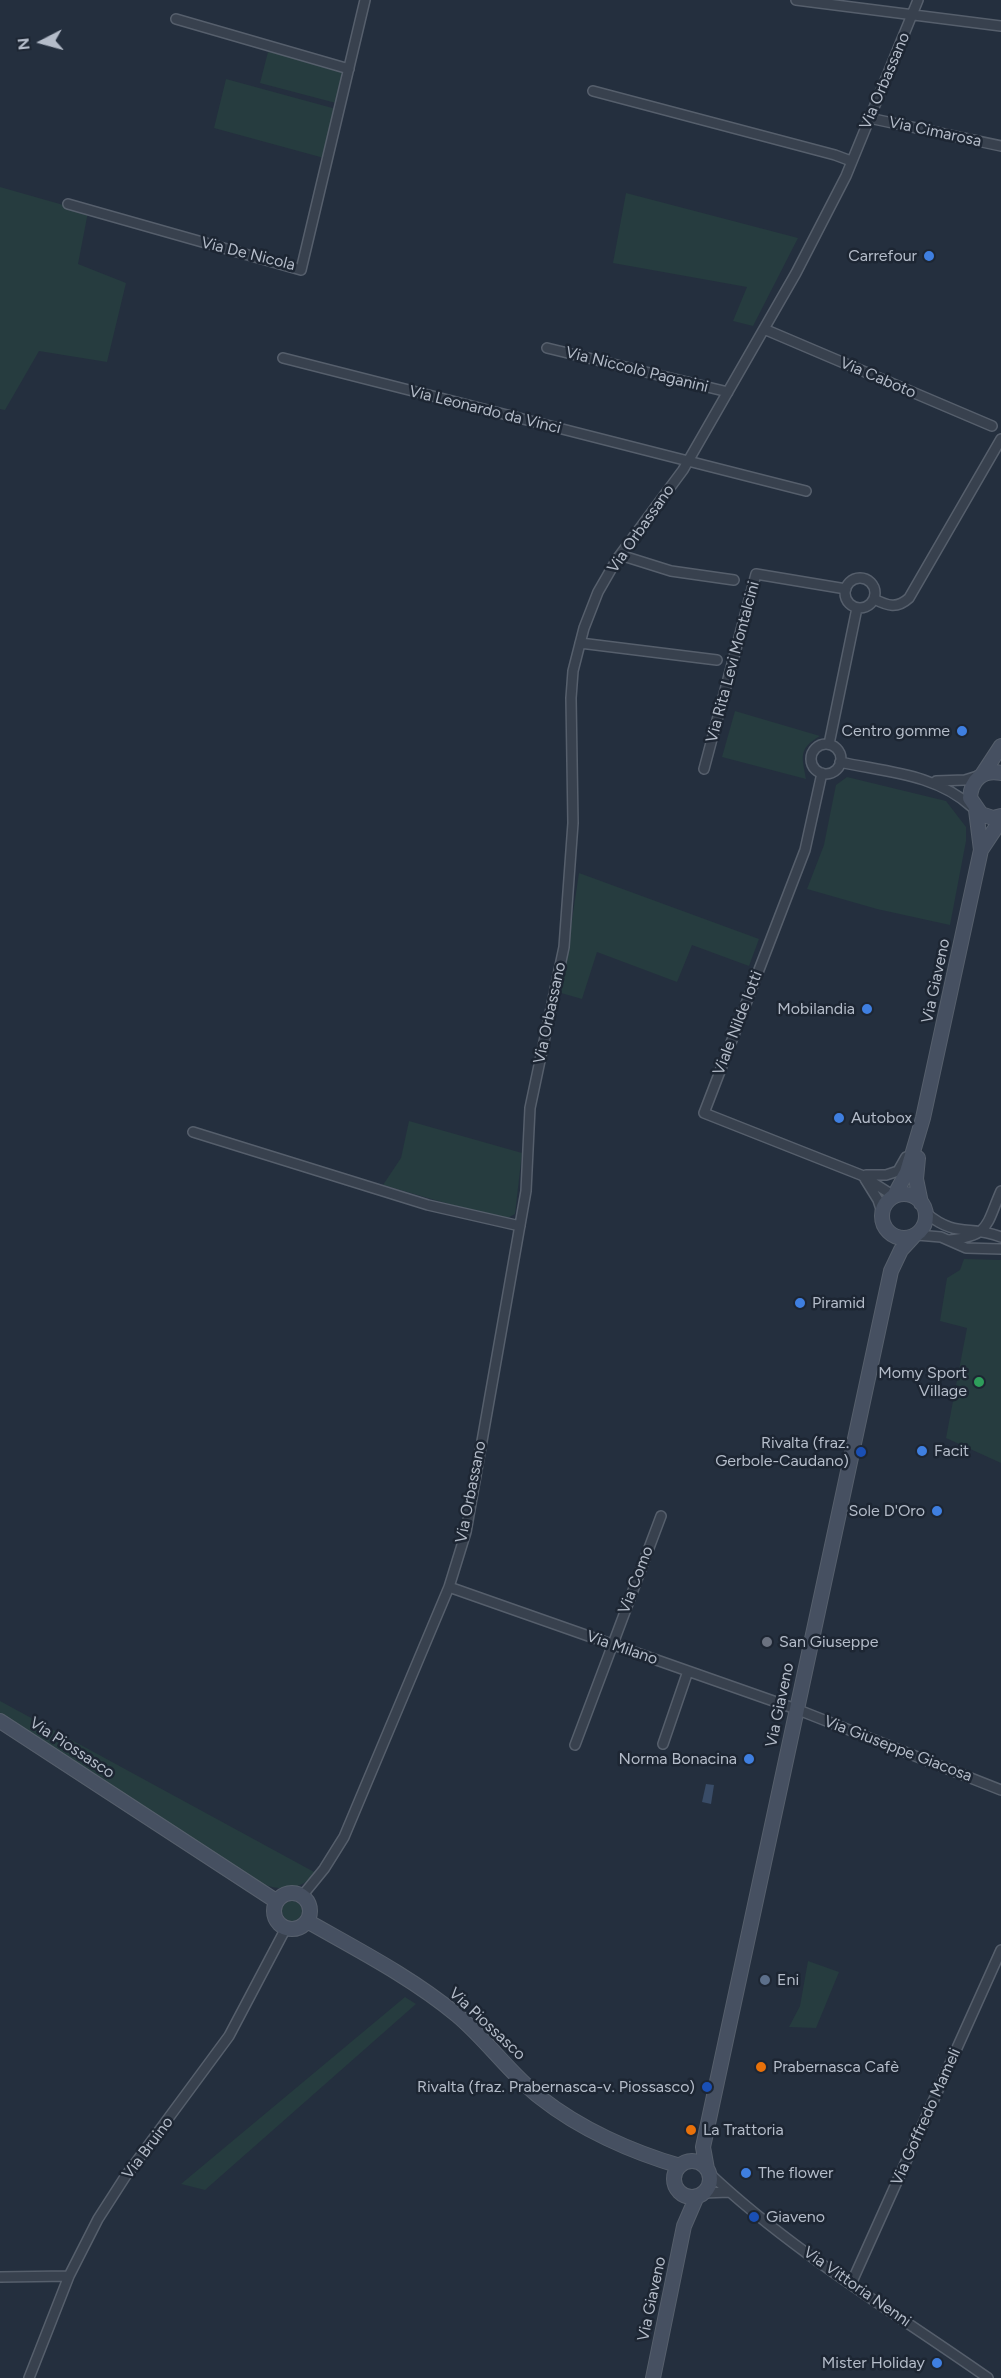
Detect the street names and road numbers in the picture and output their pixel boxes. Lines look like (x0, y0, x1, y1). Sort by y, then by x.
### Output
street label: Via Orbassano (856, 30, 914, 132)
street label: Via Cimarosa (887, 113, 983, 151)
street label: Via De Nicola (199, 233, 297, 275)
street label: Via Niccolò Paganini (564, 343, 710, 397)
street label: Via Caboto (837, 353, 919, 403)
street label: Via Leonardo da Vinci (407, 382, 563, 438)
street label: Via Orbassano (603, 481, 679, 577)
street label: Via Rita Levi Montalcini (702, 579, 764, 745)
street label: Via Giaveno (918, 937, 954, 1025)
street label: Via Orbassano (530, 960, 570, 1066)
street label: Viale Nilde Iotti (709, 968, 767, 1078)
street label: Via Orbassano (452, 1439, 490, 1545)
street label: Via Como (614, 1544, 658, 1616)
street label: Via Milano (584, 1627, 660, 1669)
street label: Via Giaveno (762, 1661, 798, 1749)
street label: Via Giuseppe Giacosa (821, 1712, 975, 1786)
street label: Via Piossasco (26, 1713, 118, 1783)
street label: Via Piossasco (445, 1984, 529, 2064)
street label: Via Goffredo Mameli (887, 2045, 965, 2189)
street label: Via Bruino (118, 2113, 178, 2183)
street label: Via Vittoria Nenni (799, 2243, 915, 2331)
street label: Via Giaveno (634, 2255, 670, 2343)

